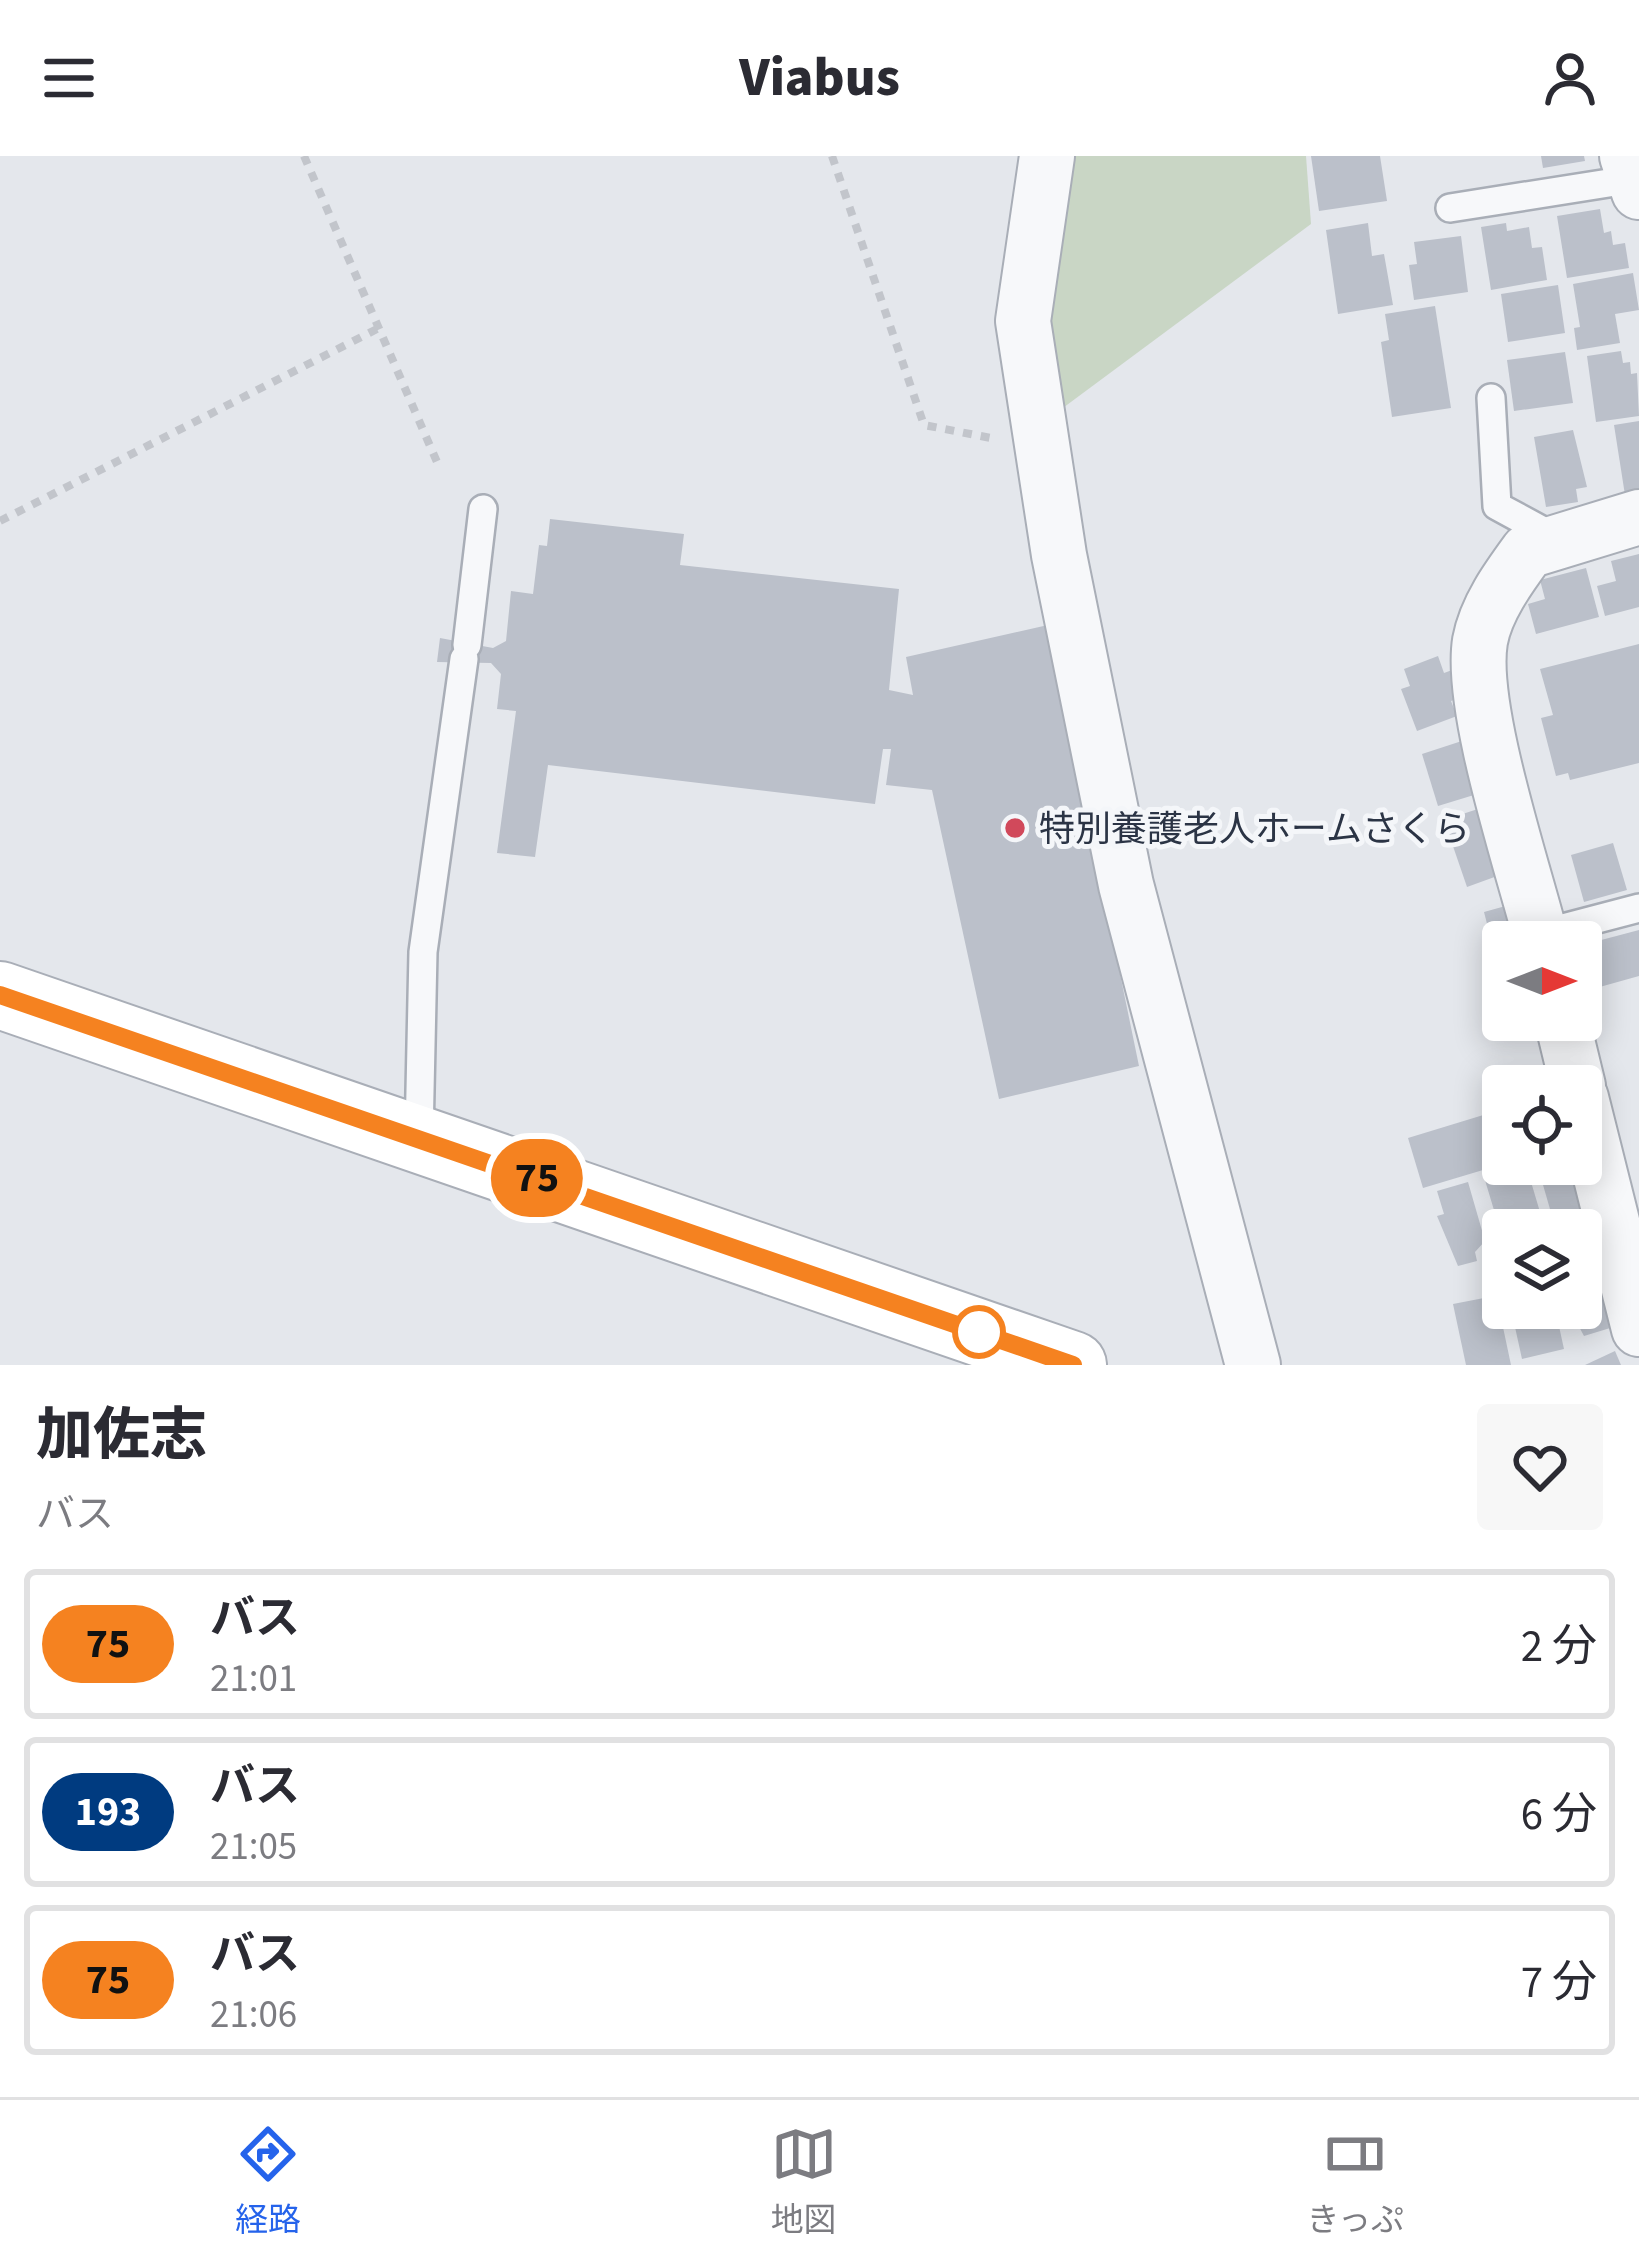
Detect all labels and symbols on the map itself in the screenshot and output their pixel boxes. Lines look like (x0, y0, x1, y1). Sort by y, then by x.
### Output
place label: 特別養護老人ホームさくら (1039, 804, 1470, 855)
marker: 特別養護老人ホームさくら (1002, 815, 1028, 841)
north arrow (1482, 921, 1602, 1041)
line badge: 75 (483, 1139, 591, 1217)
unlabelled marker (954, 1307, 1004, 1357)

